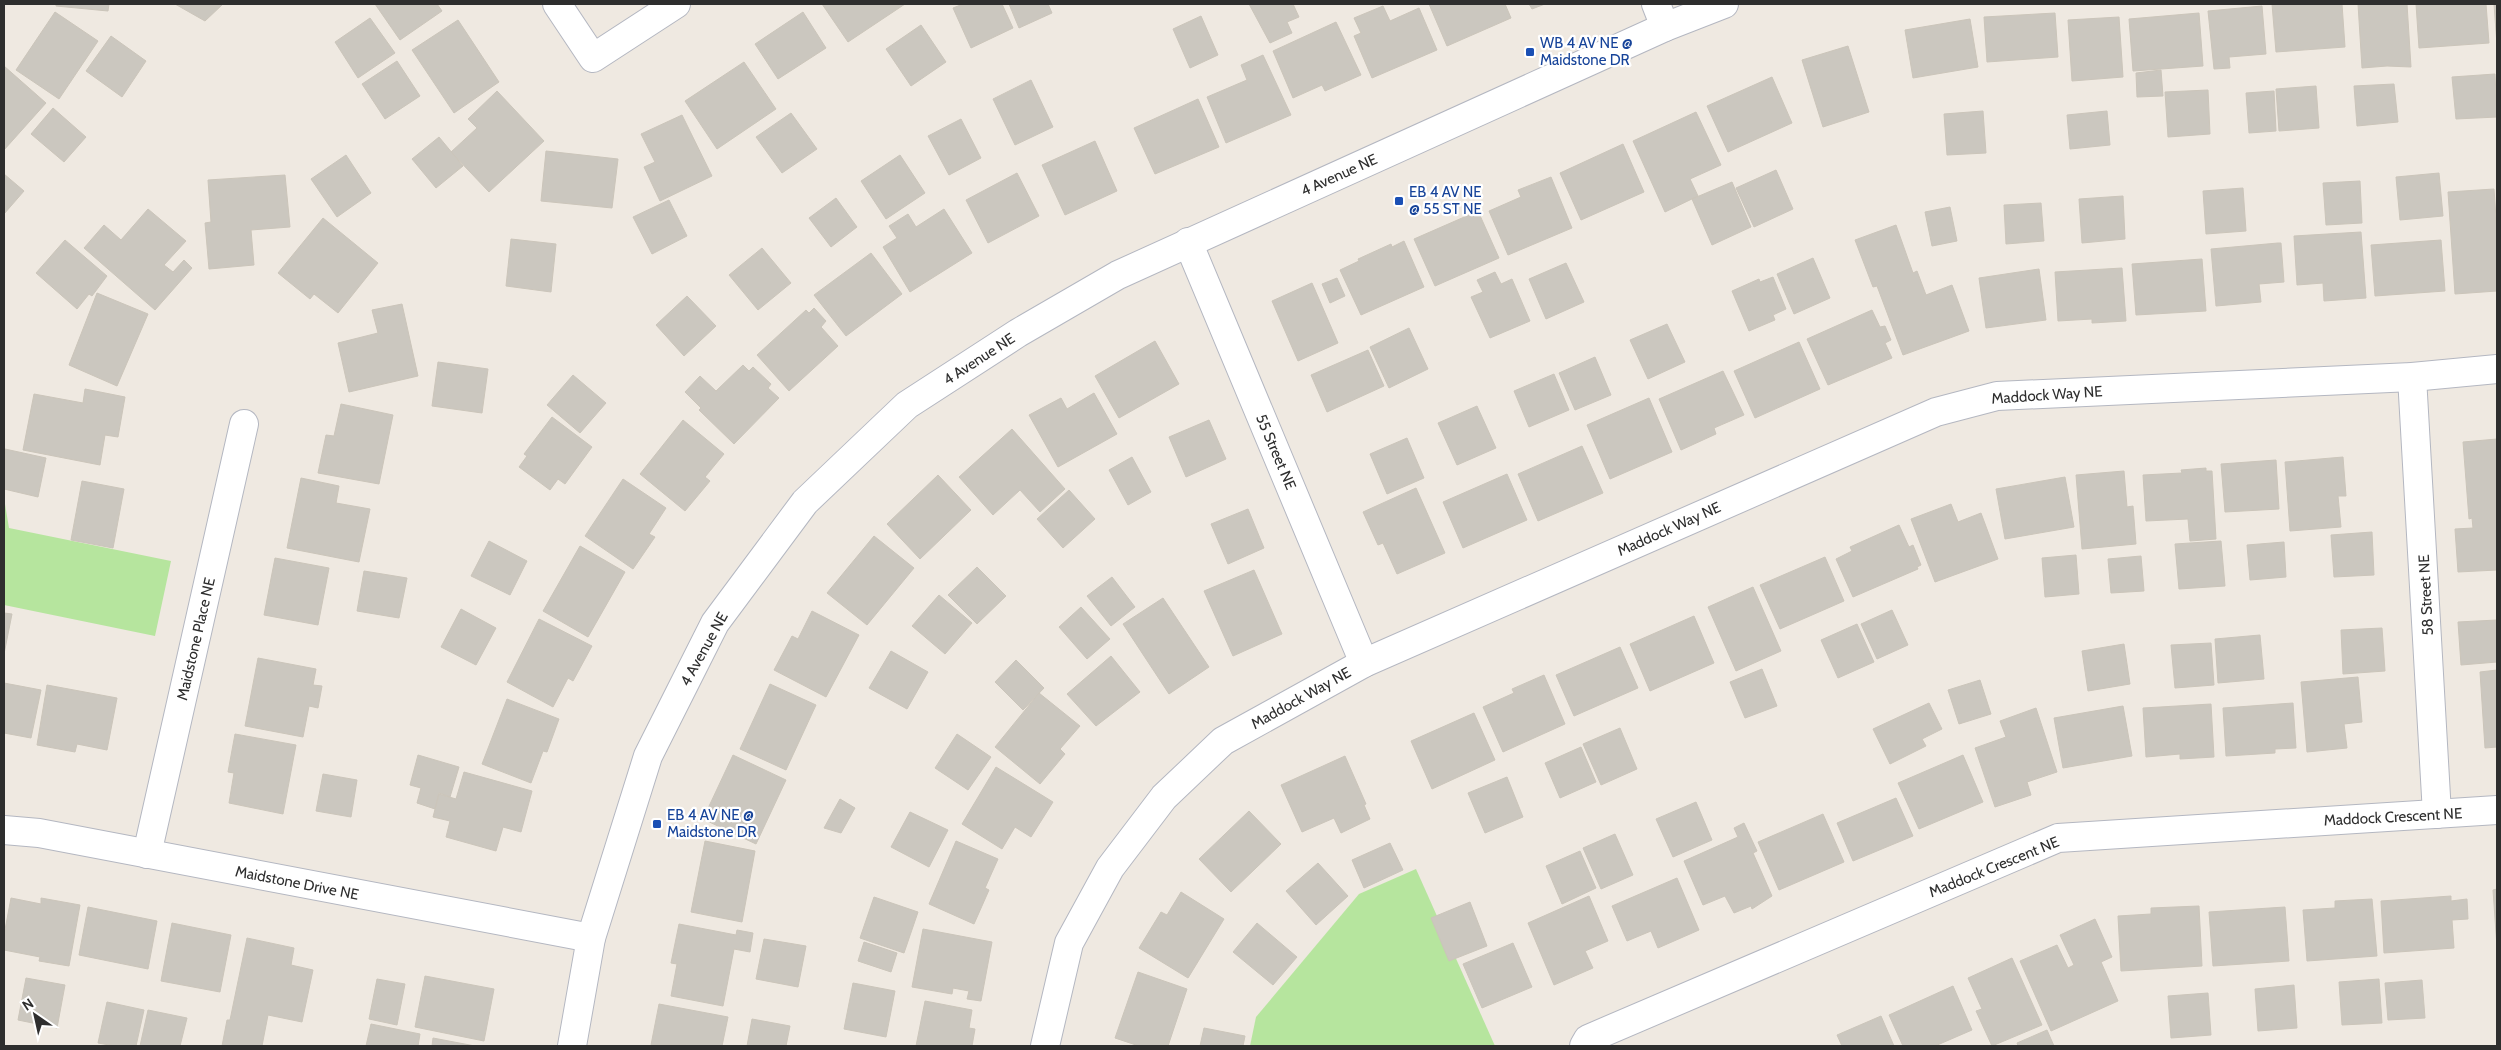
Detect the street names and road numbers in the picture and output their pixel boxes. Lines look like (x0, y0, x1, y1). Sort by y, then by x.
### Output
street label: 4 Avenue NE (1298, 150, 1380, 200)
street label: 4 Avenue NE (940, 329, 1018, 389)
street label: Maddock Way NE (1991, 382, 2103, 408)
street label: 55 Street NE (1252, 411, 1300, 493)
street label: Maddock Way NE (1614, 498, 1724, 560)
street label: 58 Street NE (2415, 554, 2437, 636)
street label: Maidstone Place NE (173, 576, 219, 702)
street label: 4 Avenue NE (676, 609, 732, 689)
street label: Maddock Way NE (1248, 663, 1354, 733)
street label: Maddock Crescent NE (2323, 804, 2463, 830)
street label: Maddock Crescent NE (1926, 833, 2062, 901)
street label: Maidstone Drive NE (234, 862, 360, 904)

